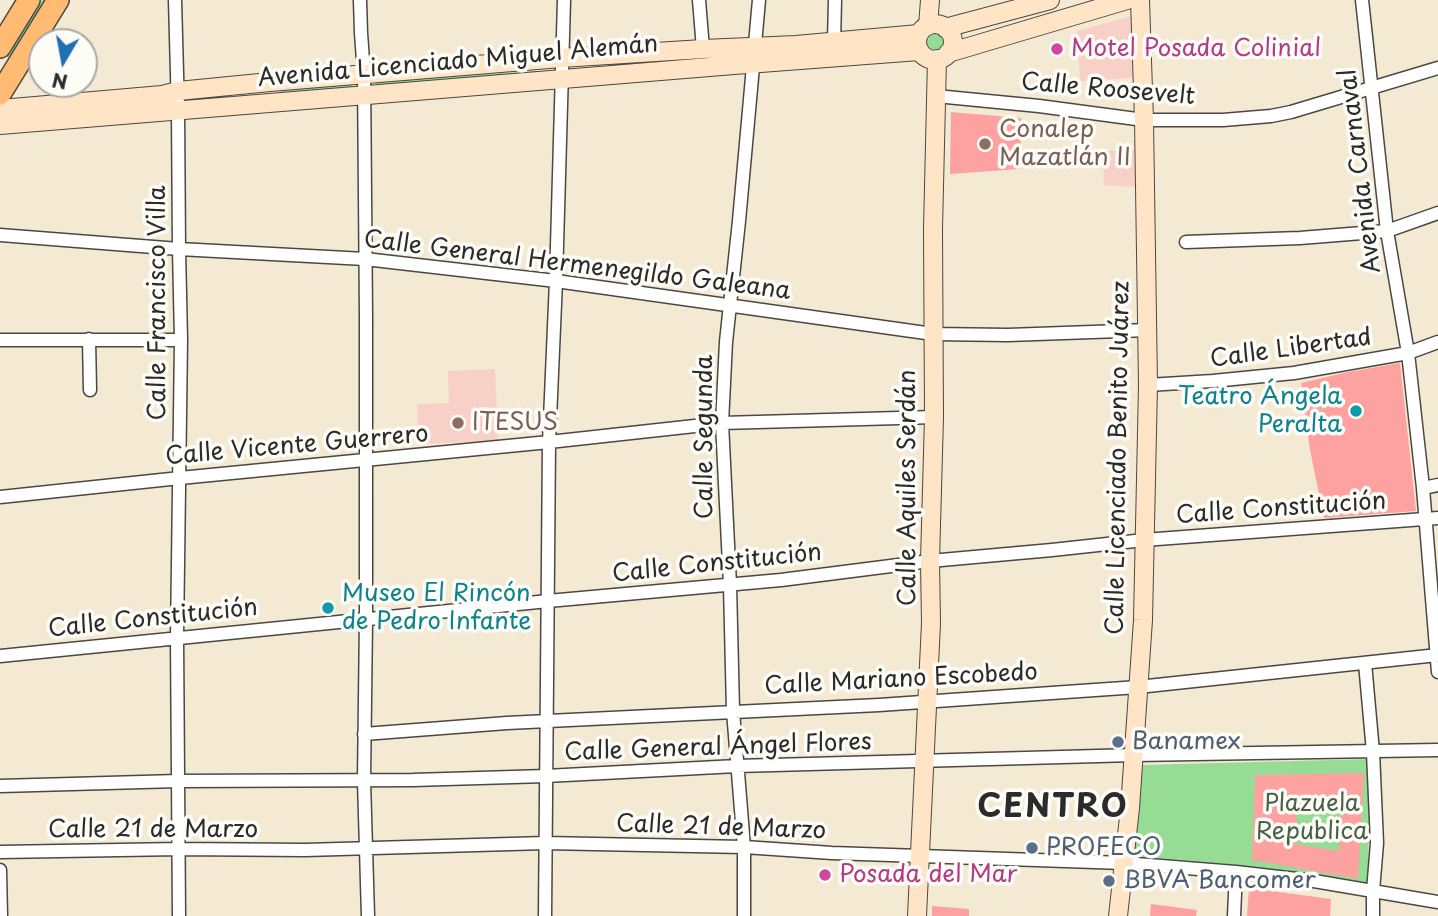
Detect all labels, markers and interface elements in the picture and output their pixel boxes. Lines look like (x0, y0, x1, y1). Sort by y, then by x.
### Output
north arrow (28, 28, 98, 98)
street label: Avenida Licenciado Miguel Alemán (257, 30, 659, 94)
place label: Motel Posada Colinial (1071, 35, 1321, 63)
marker: Motel Posada Colinial (1049, 41, 1065, 57)
text: N (50, 67, 70, 97)
street label: Avenida Carnaval (1334, 67, 1388, 275)
street label: Calle Roosevelt (1020, 68, 1196, 112)
place label: Conalep Mazatlán II (999, 116, 1131, 172)
marker: Conalep Mazatlán II (977, 136, 993, 152)
street label: Calle Francisco Villa (144, 186, 172, 420)
street label: Calle General Hermenegildo Galeana (362, 226, 792, 306)
street label: Calle Licenciado Benito Juárez (1102, 281, 1136, 635)
street label: Calle Libertad (1208, 323, 1374, 375)
street label: Calle Segunda (691, 355, 719, 519)
street label: Calle Aquiles Serdán (894, 370, 922, 606)
place label: Teatro Ángela Peralta (1178, 383, 1342, 439)
marker: Teatro Ángela Peralta (1348, 403, 1364, 419)
place label: ITESUS (472, 409, 558, 437)
marker: ITESUS (450, 415, 466, 431)
street label: Calle Vicente Guerrero (164, 420, 430, 472)
street label: Calle Constitución (1175, 487, 1387, 531)
street label: Calle Constitución (611, 539, 823, 589)
place label: Museo El Rincón de Pedro Infante (342, 580, 531, 636)
street label: Calle Constitución (47, 594, 259, 644)
marker: Museo El Rincón de Pedro Infante (320, 600, 336, 616)
street label: Calle Mariano Escobedo (764, 658, 1038, 702)
street label: Calle General Ángel Flores (564, 728, 872, 768)
place label: Banamex (1132, 728, 1241, 756)
marker: Banamex (1110, 734, 1126, 750)
district label: CENTRO (978, 789, 1128, 827)
park label: Plazuela Republica (1256, 790, 1368, 846)
street label: Calle 21 de Marzo (616, 810, 826, 846)
street label: Calle 21 de Marzo (48, 816, 258, 844)
place label: PROFECO (1046, 834, 1161, 862)
marker: PROFECO (1024, 840, 1040, 856)
place label: Posada del Mar (839, 861, 1017, 889)
marker: Posada del Mar (817, 867, 833, 883)
place label: BBVA Bancomer (1123, 867, 1316, 895)
marker: BBVA Bancomer (1101, 873, 1117, 889)

